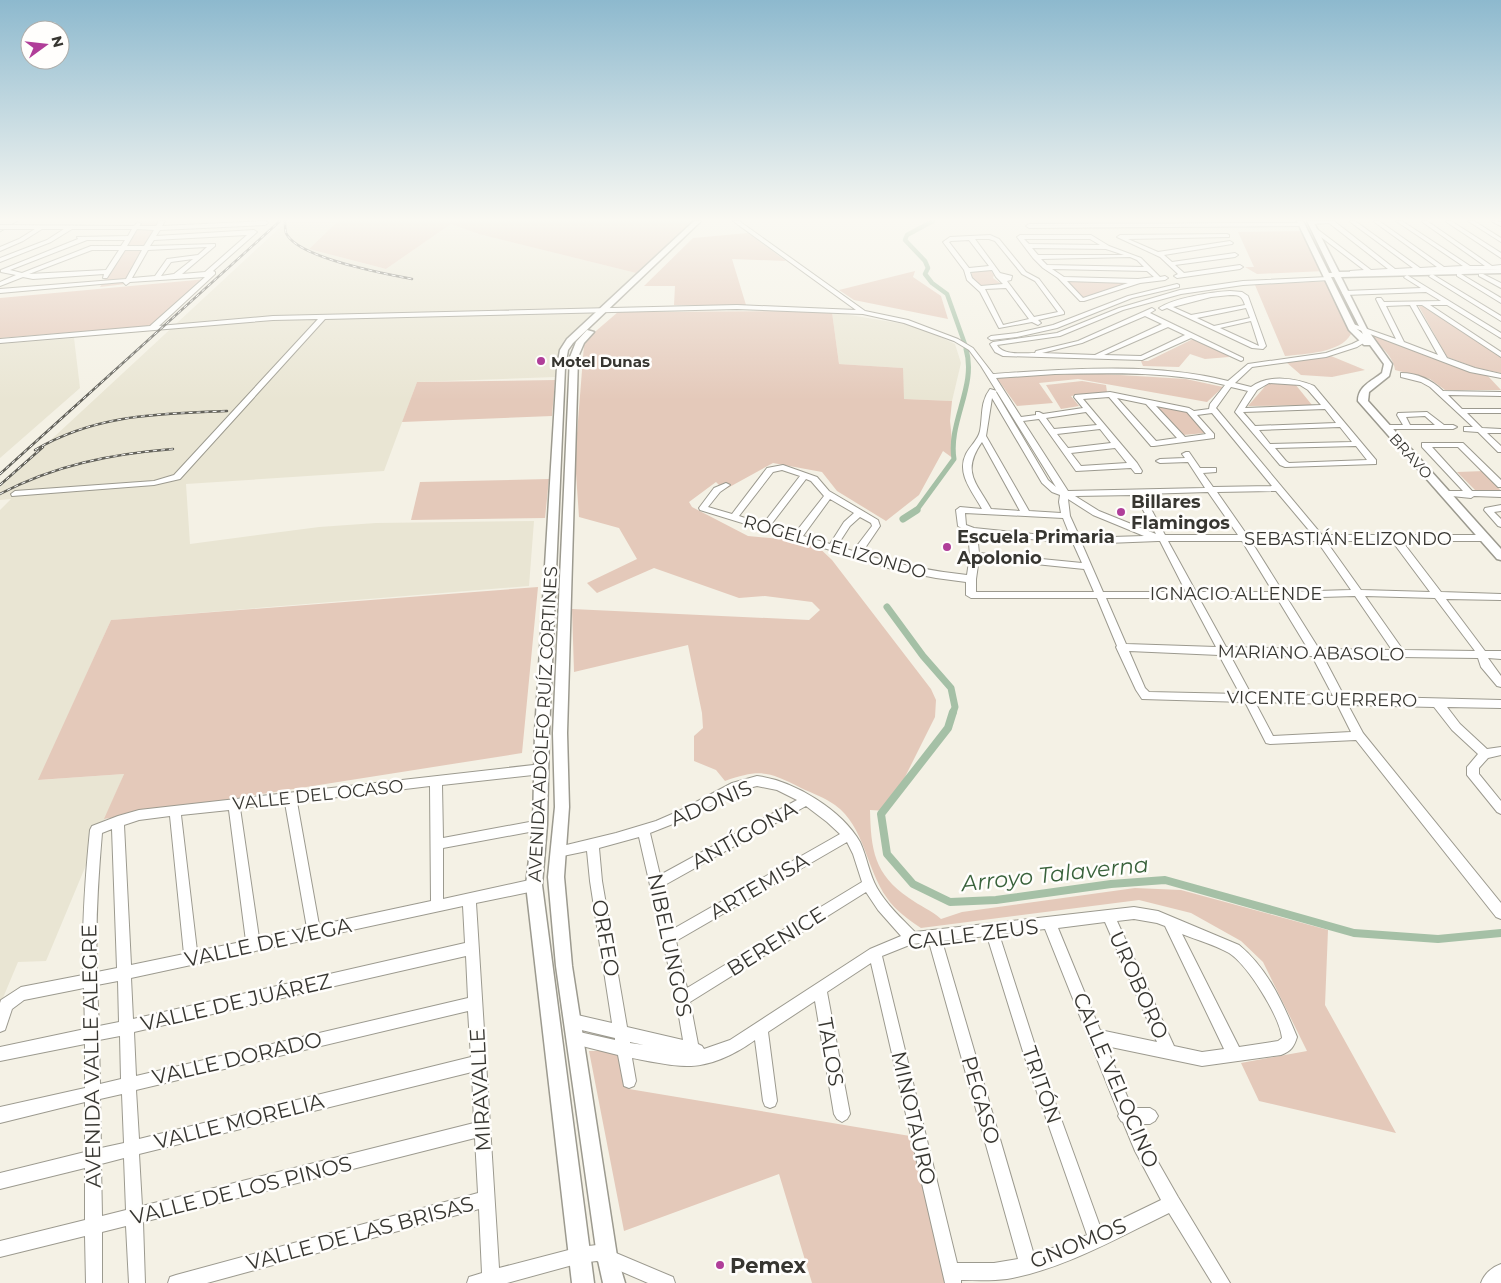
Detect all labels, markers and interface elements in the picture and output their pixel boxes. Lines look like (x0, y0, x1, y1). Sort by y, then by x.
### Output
north arrow (20, 20, 70, 70)
text: N (47, 34, 68, 49)
place label: Motel Dunas (551, 352, 650, 371)
marker: Motel Dunas (535, 355, 547, 367)
street label: BRAVO (1386, 429, 1436, 483)
place label: Billares Flamingos (1131, 491, 1230, 534)
marker: Billares Flamingos (1115, 506, 1127, 518)
street label: ROGELIO ELIZONDO (741, 510, 929, 584)
place label: Escuela Primaria Apolonio (956, 526, 1115, 569)
street label: SEBASTIÁN ELIZONDO (1244, 528, 1452, 550)
marker: Escuela Primaria Apolonio (941, 541, 953, 553)
street label: AVENIDA ADOLFO RUÍZ CORTINES (524, 566, 562, 882)
street label: IGNACIO ALLENDE (1150, 583, 1322, 605)
street label: MARIANO ABASOLO (1217, 640, 1405, 666)
street label: VICENTE GUERRERO (1226, 686, 1418, 712)
street label: VALLE DEL OCASO (232, 775, 404, 815)
street label: ADONIS (666, 775, 756, 831)
street label: ANTÍGONA (687, 795, 802, 874)
street label: ARTEMISA (705, 847, 814, 924)
water label: Arroyo Talaverna (958, 851, 1150, 897)
street label: NIBELUNGOS (643, 871, 697, 1019)
street label: ORFEO (587, 898, 625, 978)
street label: BERENICE (722, 901, 830, 981)
street label: VALLE DE VEGA (182, 912, 355, 972)
street label: CALLE ZEUS (906, 914, 1040, 954)
street label: AVENIDA VALLE ALEGRE (76, 924, 106, 1188)
street label: UROBORO (1104, 927, 1174, 1043)
street label: VALLE DE JUÁREZ (138, 968, 334, 1036)
street label: CALLE VELOCINO (1068, 989, 1164, 1171)
street label: TALOS (813, 1016, 849, 1088)
street label: VALLE DORADO (150, 1026, 324, 1090)
street label: MIRAVALLE (464, 1028, 496, 1152)
street label: TRITÓN (1017, 1043, 1067, 1127)
street label: MINOTAURO (886, 1049, 942, 1187)
street label: PEGASO (956, 1053, 1006, 1147)
street label: VALLE MORELIA (152, 1088, 327, 1154)
street label: VALLE DE LOS PINOS (128, 1150, 354, 1230)
street label: VALLE DE LAS BRISAS (244, 1191, 476, 1275)
street label: GNOMOS (1026, 1212, 1130, 1274)
place label: Pemex (730, 1253, 806, 1278)
marker: Pemex (714, 1259, 726, 1271)

